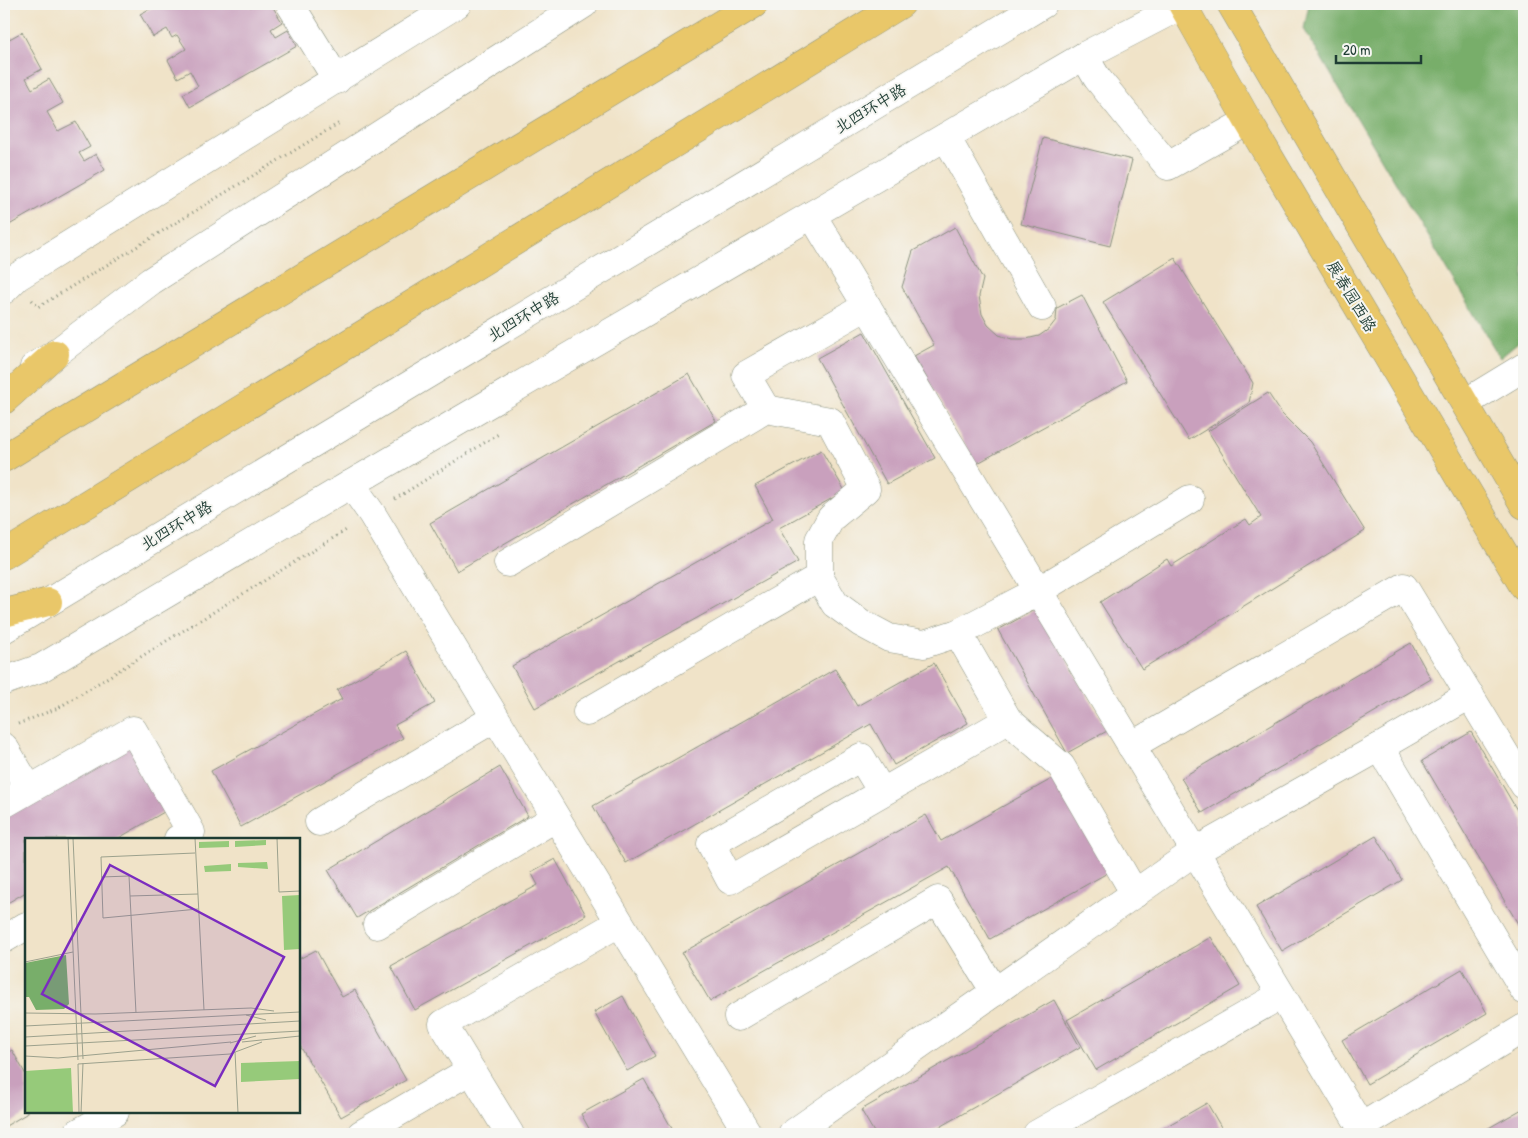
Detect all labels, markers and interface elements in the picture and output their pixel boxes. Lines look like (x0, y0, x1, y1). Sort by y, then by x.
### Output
scale bar (1336, 32, 1420, 64)
text: 20 m (1343, 39, 1370, 60)
street label: 北四环中路 (830, 78, 910, 138)
street label: 展春园西路 (1322, 256, 1382, 336)
street label: 北四环中路 (483, 286, 563, 346)
street label: 北四环中路 (136, 495, 216, 555)
inset map (25, 838, 300, 1113)

